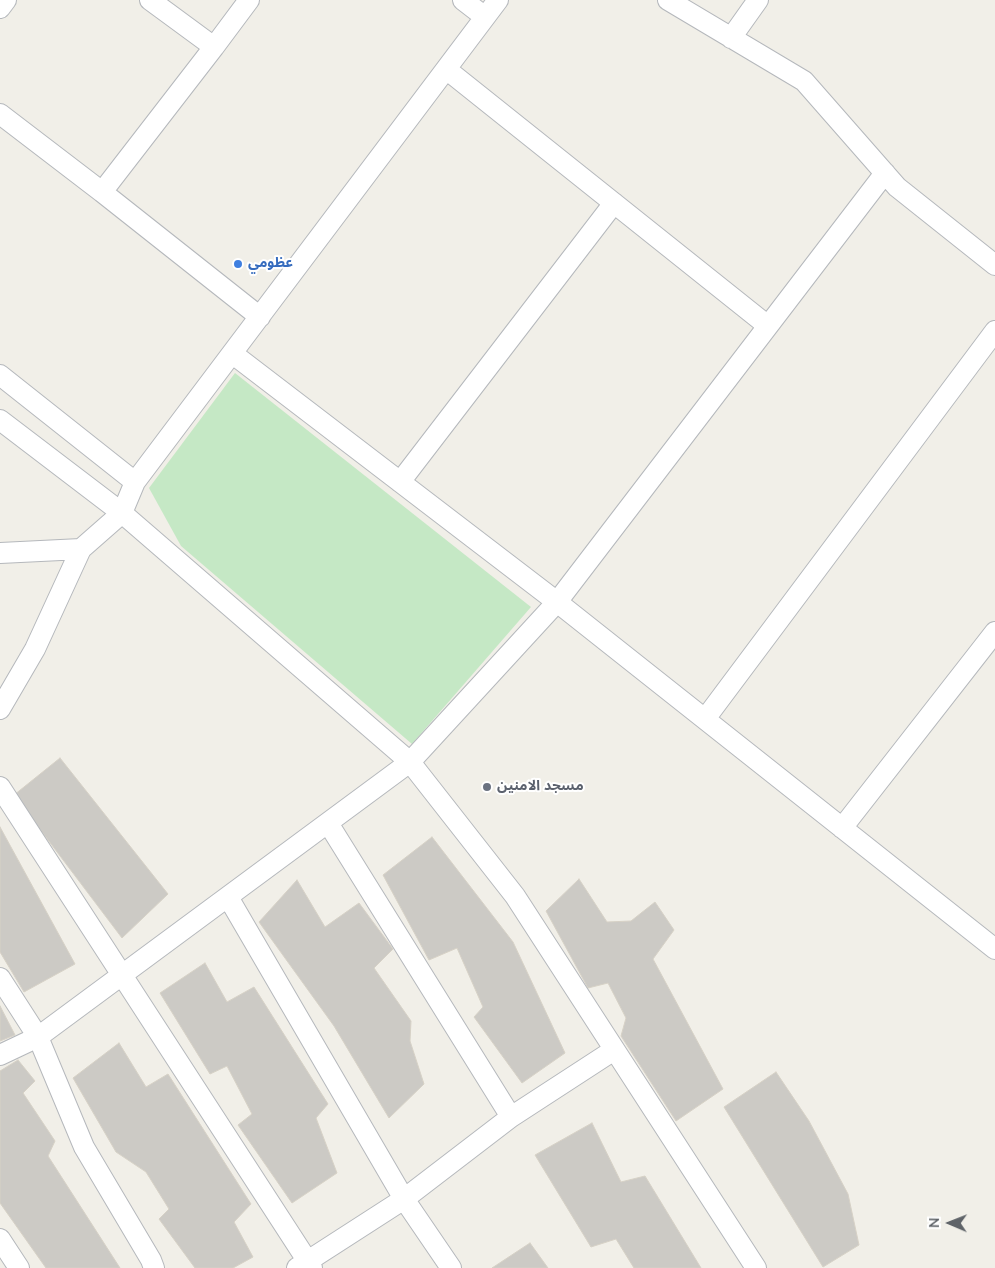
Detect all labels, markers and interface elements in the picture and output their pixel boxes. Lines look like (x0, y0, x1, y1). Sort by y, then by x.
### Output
place label: عظومي (248, 256, 293, 272)
marker: عظومي (232, 258, 244, 270)
place label: مسجد الامنين (497, 779, 584, 795)
marker: مسجد الامنين (481, 781, 493, 793)
north arrow (925, 1198, 975, 1248)
text: N (925, 1217, 944, 1228)

